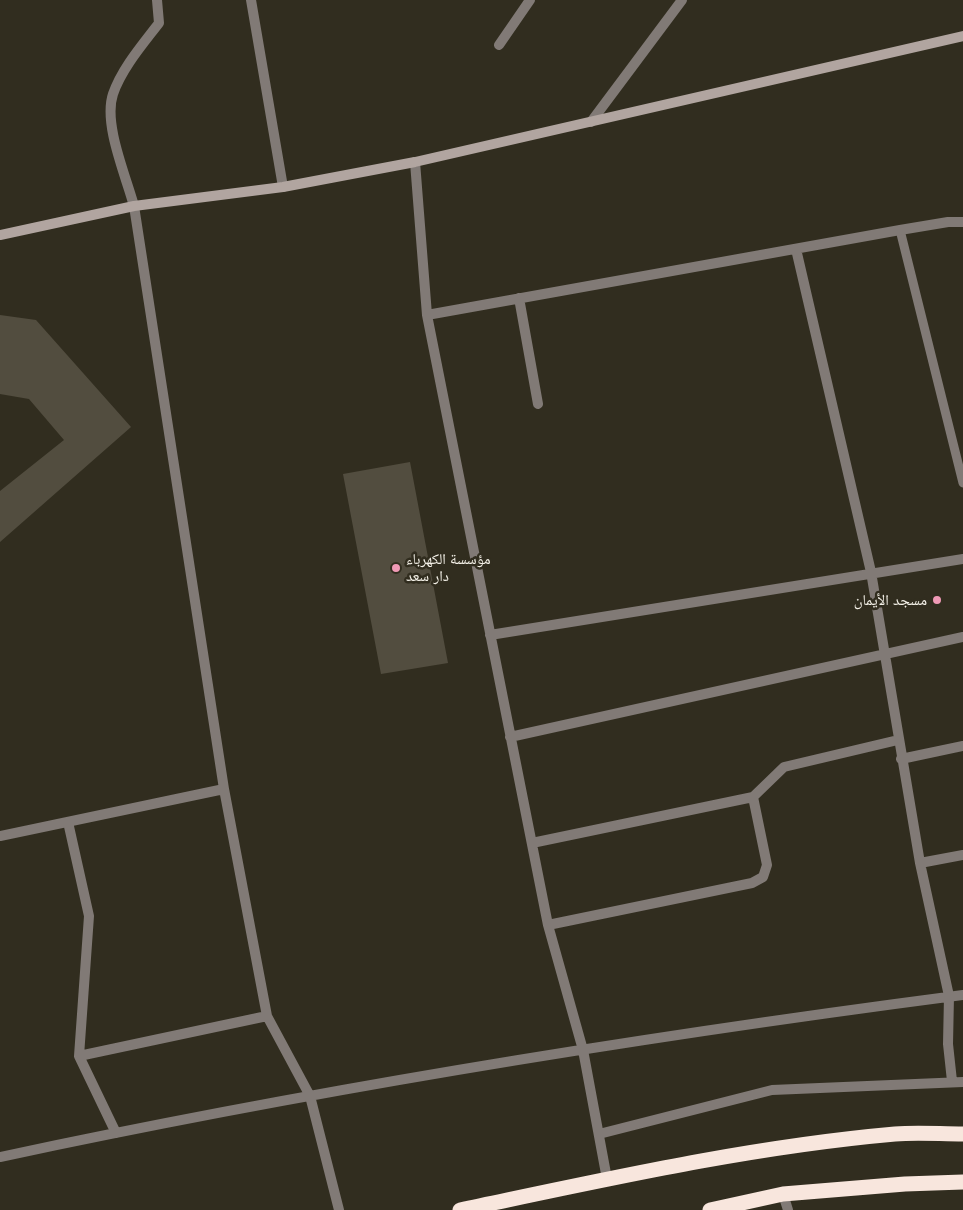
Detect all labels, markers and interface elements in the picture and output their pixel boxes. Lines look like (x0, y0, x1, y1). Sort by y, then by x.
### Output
place label: مؤسسة الكهرباء دار سعد (406, 550, 491, 585)
marker: مؤسسة الكهرباء دار سعد (390, 562, 402, 574)
place label: مسجد الأيمان (854, 591, 927, 609)
marker: مسجد الأيمان (931, 594, 943, 606)

